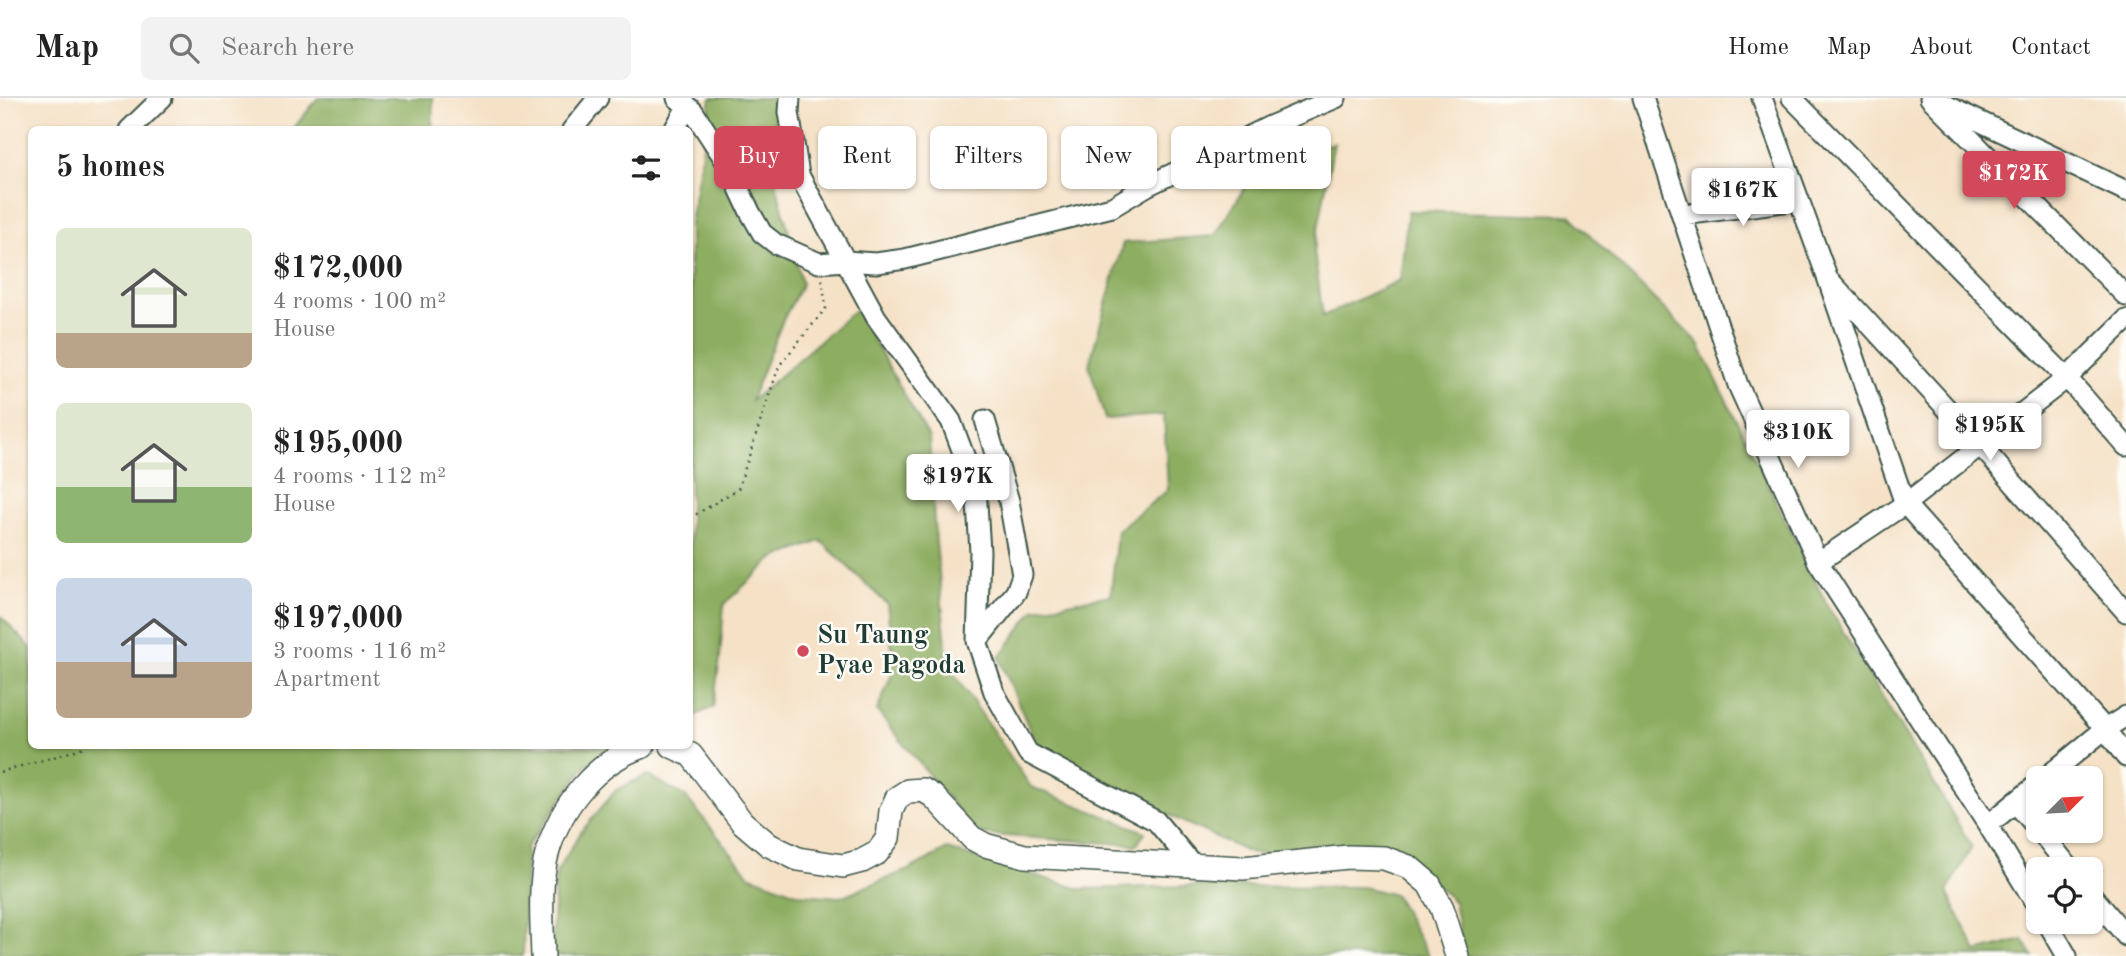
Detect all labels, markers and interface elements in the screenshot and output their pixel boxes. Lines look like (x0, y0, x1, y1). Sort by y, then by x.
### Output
search box (141, 17, 631, 80)
icon: search (165, 29, 203, 67)
text: Map (35, 32, 99, 65)
text: Search here (221, 35, 354, 61)
text: Home (1728, 36, 1789, 60)
text: Map (1827, 36, 1871, 60)
text: About (1909, 36, 1973, 60)
text: Contact (2011, 36, 2091, 60)
chip: Buy (714, 126, 804, 189)
chip: Rent (818, 126, 916, 189)
chip: Filters (930, 126, 1047, 189)
chip: New (1061, 126, 1157, 189)
chip: Apartment (1171, 126, 1331, 189)
icon: filters (627, 149, 665, 187)
pin: $172K (1965, 152, 2063, 211)
text: 5 homes (56, 153, 165, 183)
text: $172K (1978, 162, 2050, 185)
pin: $167K (1694, 169, 1792, 228)
text: $167K (1707, 179, 1779, 202)
text: $172,000 (273, 254, 403, 284)
icon: home (112, 256, 196, 340)
text: 4 rooms · 100 m² (273, 290, 446, 313)
text: House (273, 318, 335, 341)
pin: $195K (1941, 404, 2039, 463)
pin: $310K (1749, 410, 1847, 470)
text: $195K (1954, 414, 2026, 437)
text: $310K (1762, 421, 1834, 444)
text: $195,000 (273, 429, 403, 459)
icon: home (112, 431, 196, 515)
pin: $197K (909, 454, 1007, 514)
text: 4 rooms · 112 m² (273, 465, 446, 488)
text: $197K (922, 465, 994, 488)
text: House (273, 493, 335, 516)
text: $197,000 (273, 604, 403, 634)
icon: home (112, 606, 196, 690)
place label: Su Taung Pyae Pagoda (817, 623, 966, 679)
text: 3 rooms · 116 m² (273, 640, 446, 663)
marker: Su Taung Pyae Pagoda (795, 643, 811, 659)
text: Apartment (273, 668, 381, 691)
north arrow (2026, 766, 2104, 844)
map controls (2026, 766, 2103, 934)
button: locate (2026, 857, 2103, 934)

